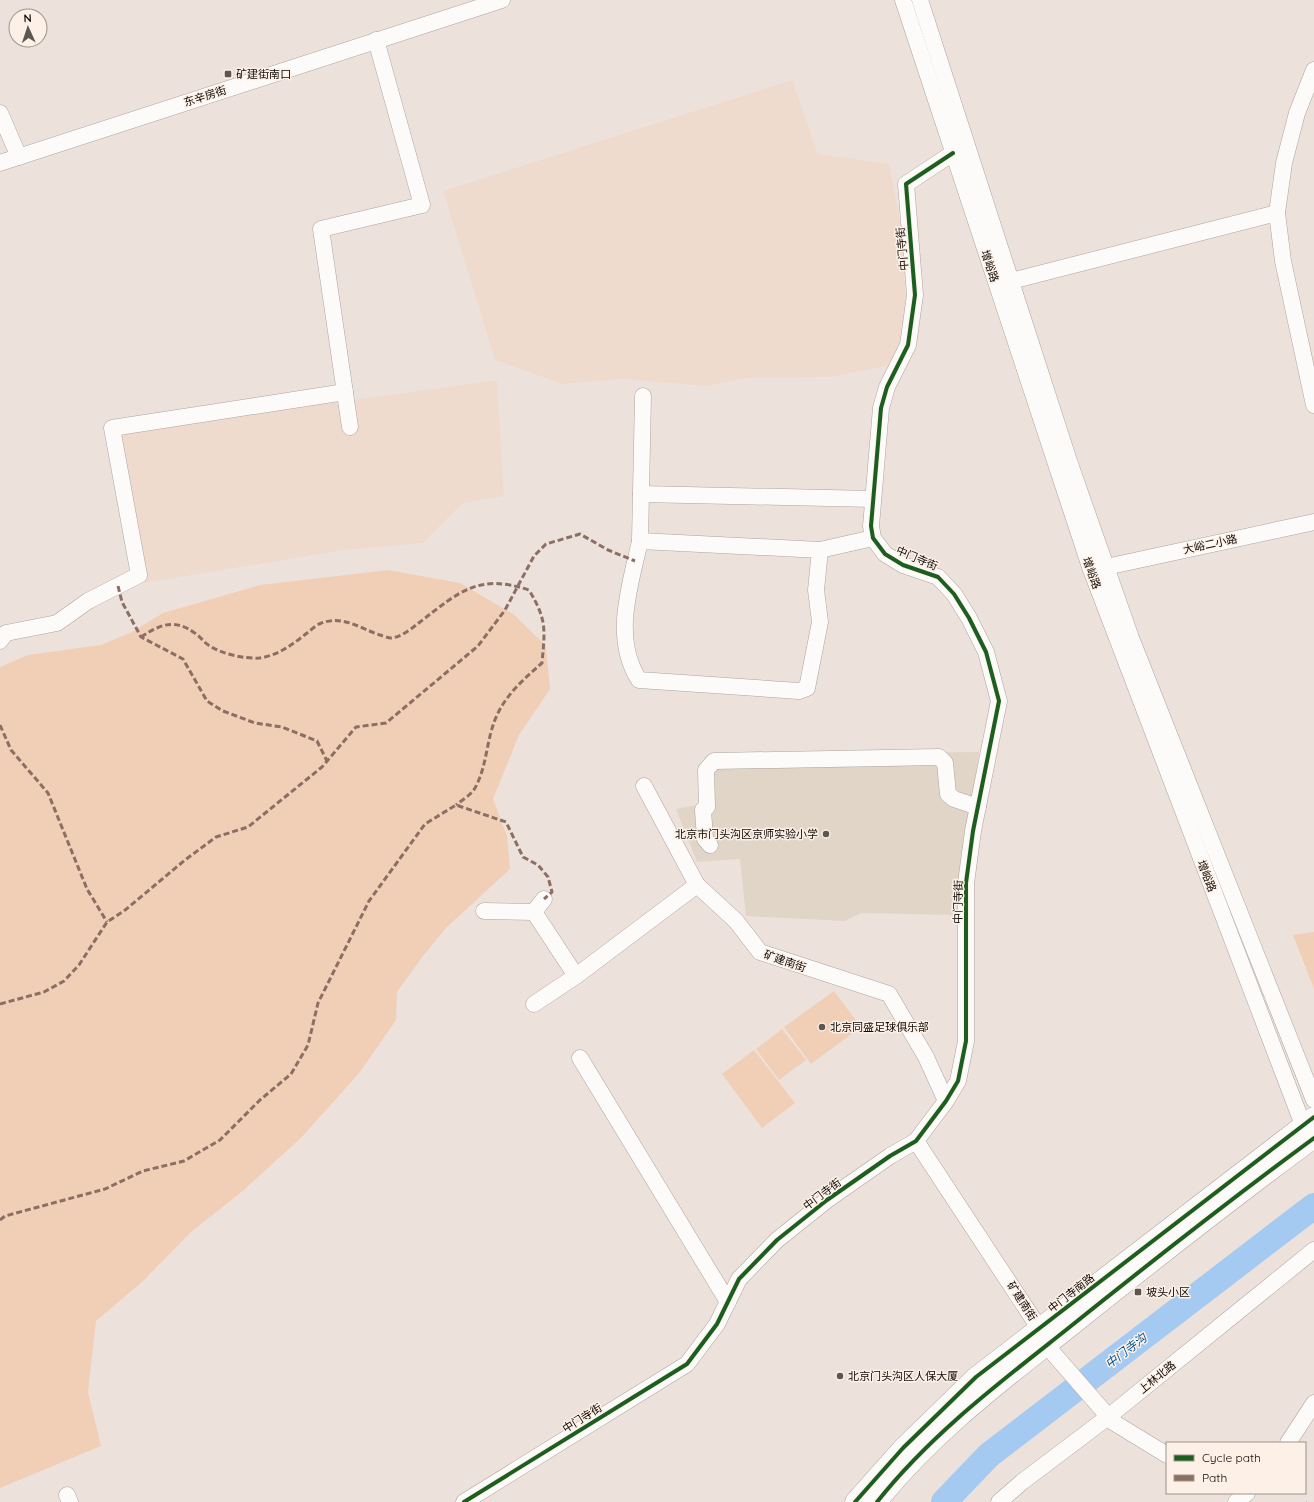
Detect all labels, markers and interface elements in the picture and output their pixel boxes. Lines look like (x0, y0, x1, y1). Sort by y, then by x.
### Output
north arrow (8, 8, 48, 48)
text: N (23, 11, 32, 25)
place label: 矿建街南口 (236, 67, 291, 81)
marker: 矿建街南口 (223, 69, 233, 79)
street label: 东辛房街 (182, 83, 228, 109)
street label: 中门寺街 (893, 226, 911, 272)
street label: 增峪路 (978, 248, 1002, 284)
street label: 大峪二小路 (1182, 531, 1238, 557)
street label: 中门寺街 (894, 543, 940, 573)
street label: 增峪路 (1080, 555, 1104, 591)
place label: 北京市门头沟区京师实验小学 (675, 827, 818, 841)
marker: 北京市门头沟区京师实验小学 (821, 829, 831, 839)
street label: 增峪路 (1195, 858, 1219, 894)
street label: 中门寺街 (951, 880, 965, 924)
street label: 矿建南街 (762, 947, 808, 975)
place label: 北京同盛足球俱乐部 (830, 1020, 929, 1034)
marker: 北京同盛足球俱乐部 (817, 1022, 827, 1032)
street label: 中门寺街 (800, 1175, 844, 1213)
street label: 中门寺南路 (1045, 1271, 1097, 1315)
street label: 矿建南街 (1004, 1279, 1040, 1323)
place label: 坡头小区 (1146, 1285, 1190, 1299)
marker: 坡头小区 (1133, 1287, 1143, 1297)
water label: 中门寺沟 (1102, 1329, 1151, 1371)
street label: 上林北路 (1135, 1358, 1179, 1396)
place label: 北京门头沟区人保大厦 (848, 1369, 958, 1383)
marker: 北京门头沟区人保大厦 (835, 1371, 845, 1381)
street label: 中门寺街 (560, 1400, 604, 1436)
legend (1166, 1442, 1306, 1494)
text: Cycle path (1202, 1450, 1261, 1465)
text: Path (1202, 1470, 1227, 1485)

